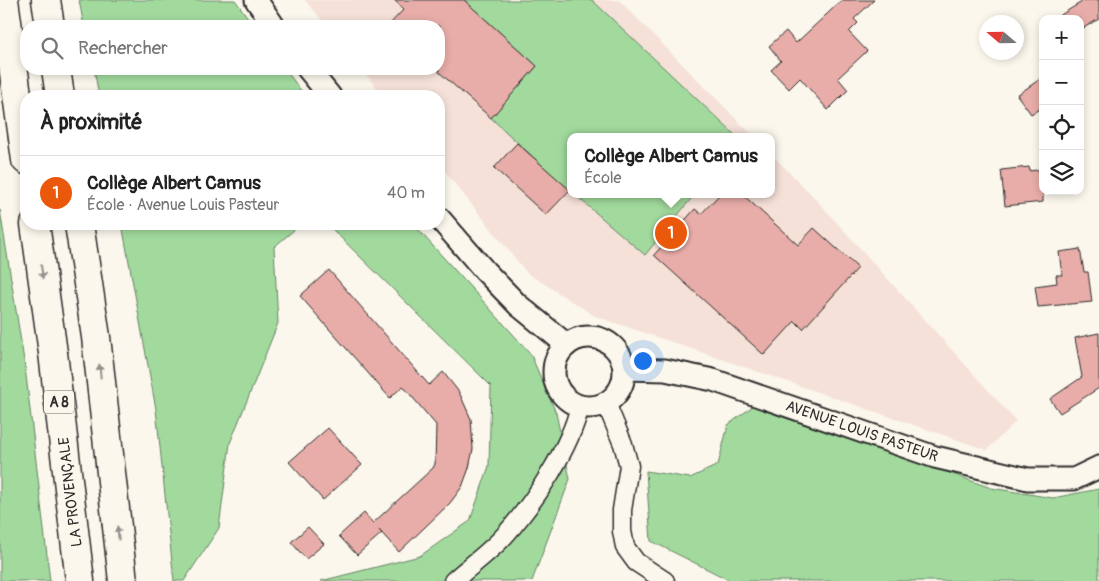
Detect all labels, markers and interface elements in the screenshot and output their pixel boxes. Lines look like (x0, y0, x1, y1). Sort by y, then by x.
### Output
north arrow (979, 15, 1024, 60)
map controls (1039, 15, 1084, 195)
button: + (1039, 15, 1084, 60)
search box (20, 20, 445, 75)
icon: search (38, 34, 66, 62)
text: Rechercher (78, 36, 168, 60)
button: − (1039, 60, 1084, 105)
button: locate (1039, 105, 1084, 150)
text: À proximité (40, 109, 143, 136)
popup (567, 133, 775, 198)
text: Collège Albert Camus (584, 144, 758, 168)
button: layers (1039, 150, 1084, 195)
text: École (584, 168, 622, 188)
text: Collège Albert Camus (87, 171, 261, 195)
text: 1 (53, 183, 59, 203)
text: 40 m (387, 183, 425, 203)
text: École · Avenue Louis Pasteur (87, 195, 279, 215)
pin: 1 (655, 214, 687, 252)
one-way arrow (38, 264, 46, 280)
your location (630, 348, 656, 374)
one-way arrow (96, 363, 104, 379)
road number: A 8 (44, 391, 74, 414)
street label: AVENUE LOUIS PASTEUR (783, 396, 941, 467)
street label: LA PROVENÇALE (54, 436, 87, 548)
one-way arrow (114, 524, 122, 540)

